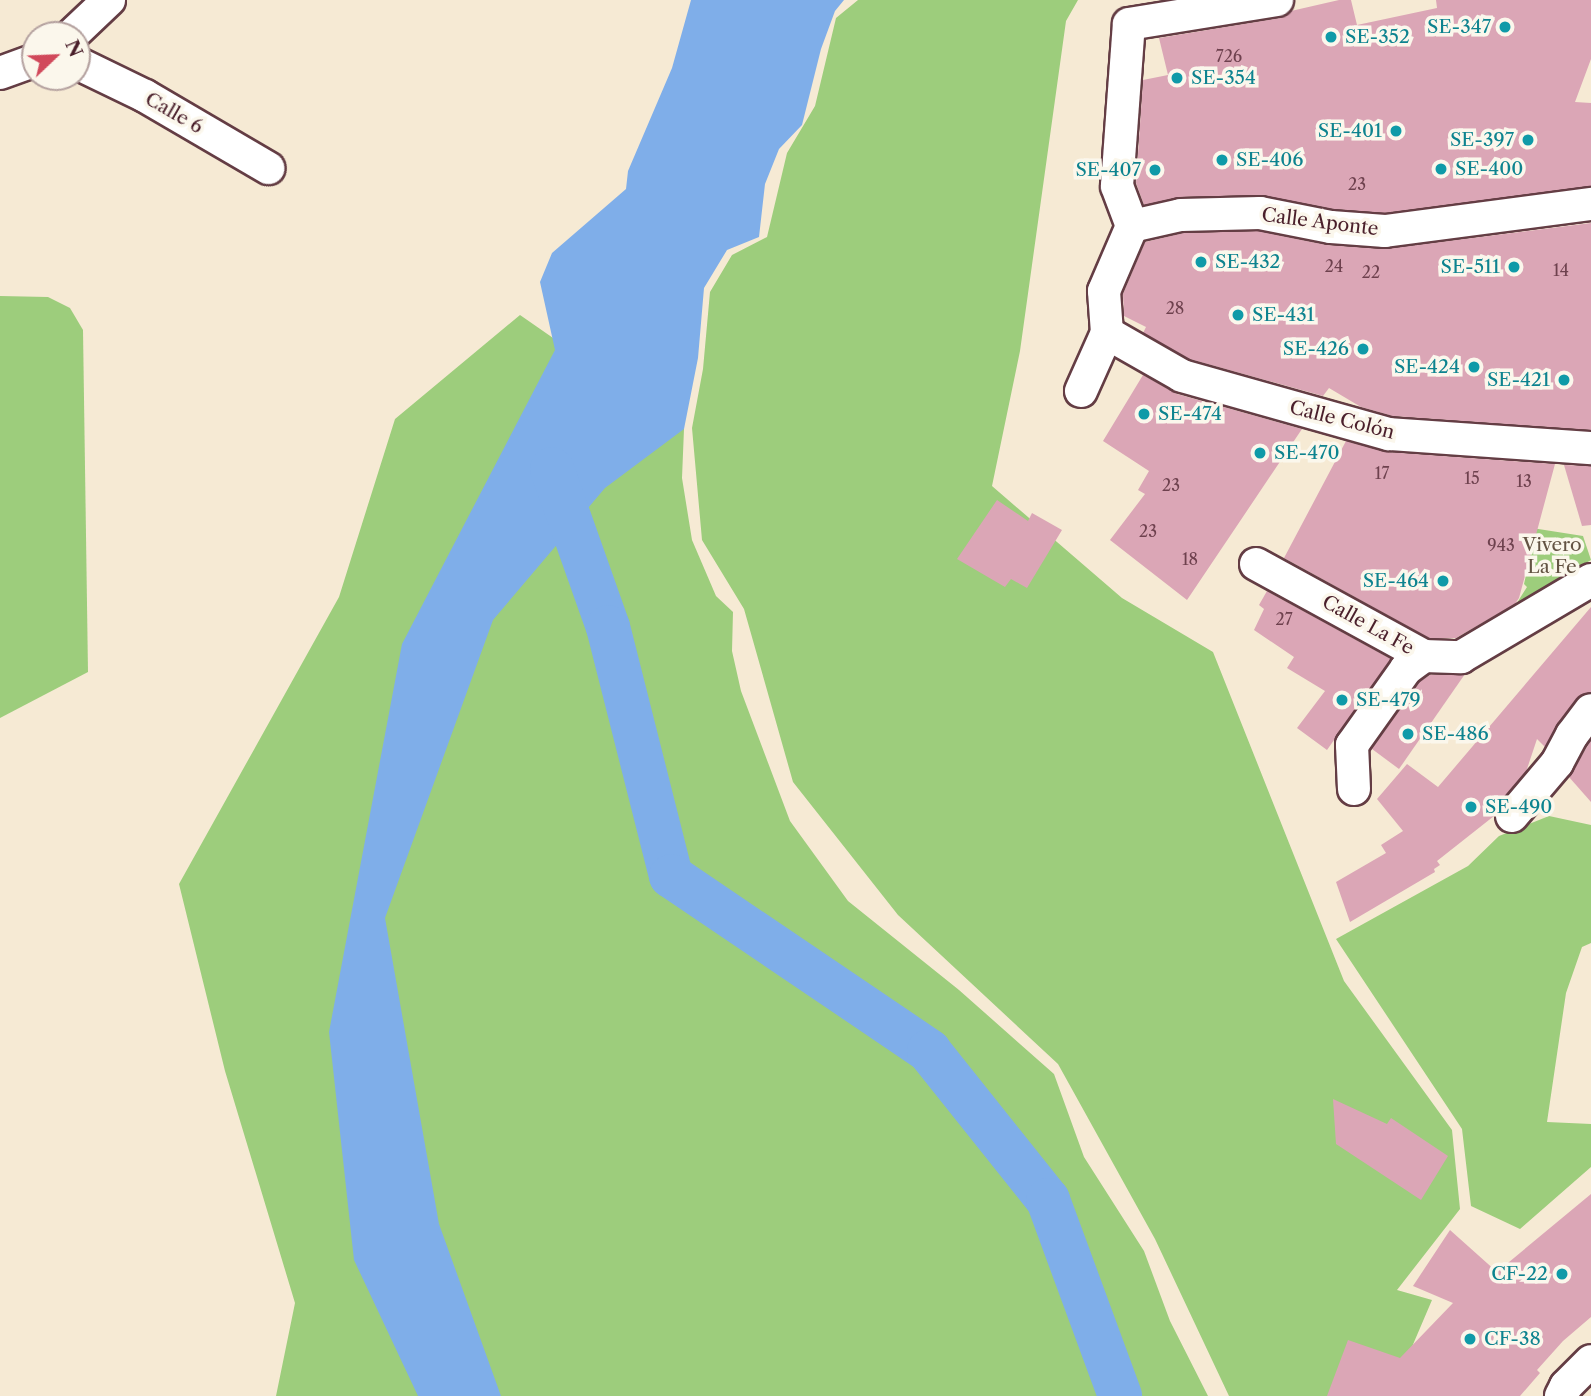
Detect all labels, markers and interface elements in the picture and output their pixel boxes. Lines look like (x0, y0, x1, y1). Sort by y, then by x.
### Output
place label: SE-347 (1427, 16, 1491, 38)
marker: SE-347 (1497, 19, 1513, 35)
north arrow (21, 21, 91, 91)
place label: SE-352 (1345, 26, 1410, 48)
marker: SE-352 (1323, 29, 1339, 45)
text: N (60, 36, 88, 60)
house number: 726 (1216, 46, 1242, 66)
place label: SE-354 (1191, 67, 1256, 89)
marker: SE-354 (1169, 70, 1185, 86)
street label: Calle 6 (141, 87, 207, 139)
place label: SE-401 (1318, 120, 1382, 142)
marker: SE-401 (1388, 123, 1404, 139)
place label: SE-397 (1450, 129, 1514, 151)
marker: SE-397 (1520, 132, 1536, 148)
place label: SE-406 (1236, 149, 1303, 171)
marker: SE-406 (1214, 152, 1230, 168)
place label: SE-400 (1455, 158, 1523, 180)
place label: SE-407 (1075, 159, 1141, 181)
marker: SE-400 (1433, 161, 1449, 177)
marker: SE-407 (1147, 162, 1163, 178)
house number: 23 (1348, 174, 1366, 194)
street label: Calle Aponte (1260, 203, 1380, 241)
place label: SE-432 (1215, 251, 1281, 273)
marker: SE-432 (1193, 254, 1209, 270)
house number: 24 (1325, 256, 1343, 276)
place label: SE-511 (1441, 256, 1500, 278)
marker: SE-511 (1506, 259, 1522, 275)
house number: 14 (1553, 260, 1569, 280)
house number: 22 (1362, 262, 1380, 282)
house number: 28 (1166, 298, 1184, 318)
place label: SE-431 (1252, 304, 1315, 326)
marker: SE-431 (1230, 307, 1246, 323)
place label: SE-426 (1283, 338, 1349, 360)
marker: SE-426 (1355, 341, 1371, 357)
place label: SE-424 (1394, 356, 1460, 378)
marker: SE-424 (1466, 359, 1482, 375)
place label: SE-421 (1487, 369, 1550, 391)
marker: SE-421 (1556, 372, 1572, 388)
street label: Calle Colón (1287, 396, 1397, 444)
place label: SE-474 (1158, 403, 1222, 425)
marker: SE-474 (1136, 406, 1152, 422)
place label: SE-470 (1274, 442, 1340, 464)
marker: SE-470 (1252, 445, 1268, 461)
house number: 17 (1375, 463, 1389, 483)
house number: 15 (1464, 468, 1480, 488)
house number: 13 (1516, 471, 1532, 491)
house number: 23 (1162, 475, 1180, 495)
house number: 23 (1139, 521, 1157, 541)
park label: Vivero La Fe (1522, 534, 1582, 578)
house number: 943 (1487, 535, 1515, 555)
house number: 18 (1182, 549, 1198, 569)
place label: SE-464 (1363, 570, 1429, 592)
marker: SE-464 (1435, 573, 1451, 589)
street label: Calle La Fe (1318, 590, 1418, 660)
house number: 27 (1275, 609, 1293, 629)
place label: SE-479 (1356, 689, 1421, 711)
marker: SE-479 (1334, 692, 1350, 708)
place label: SE-486 (1422, 723, 1489, 745)
marker: SE-486 (1400, 726, 1416, 742)
place label: SE-490 (1485, 796, 1552, 818)
marker: SE-490 (1463, 799, 1479, 815)
place label: CF-22 (1491, 1263, 1548, 1285)
marker: CF-22 (1554, 1266, 1570, 1282)
place label: CF-38 (1484, 1328, 1541, 1350)
marker: CF-38 (1462, 1331, 1478, 1347)

